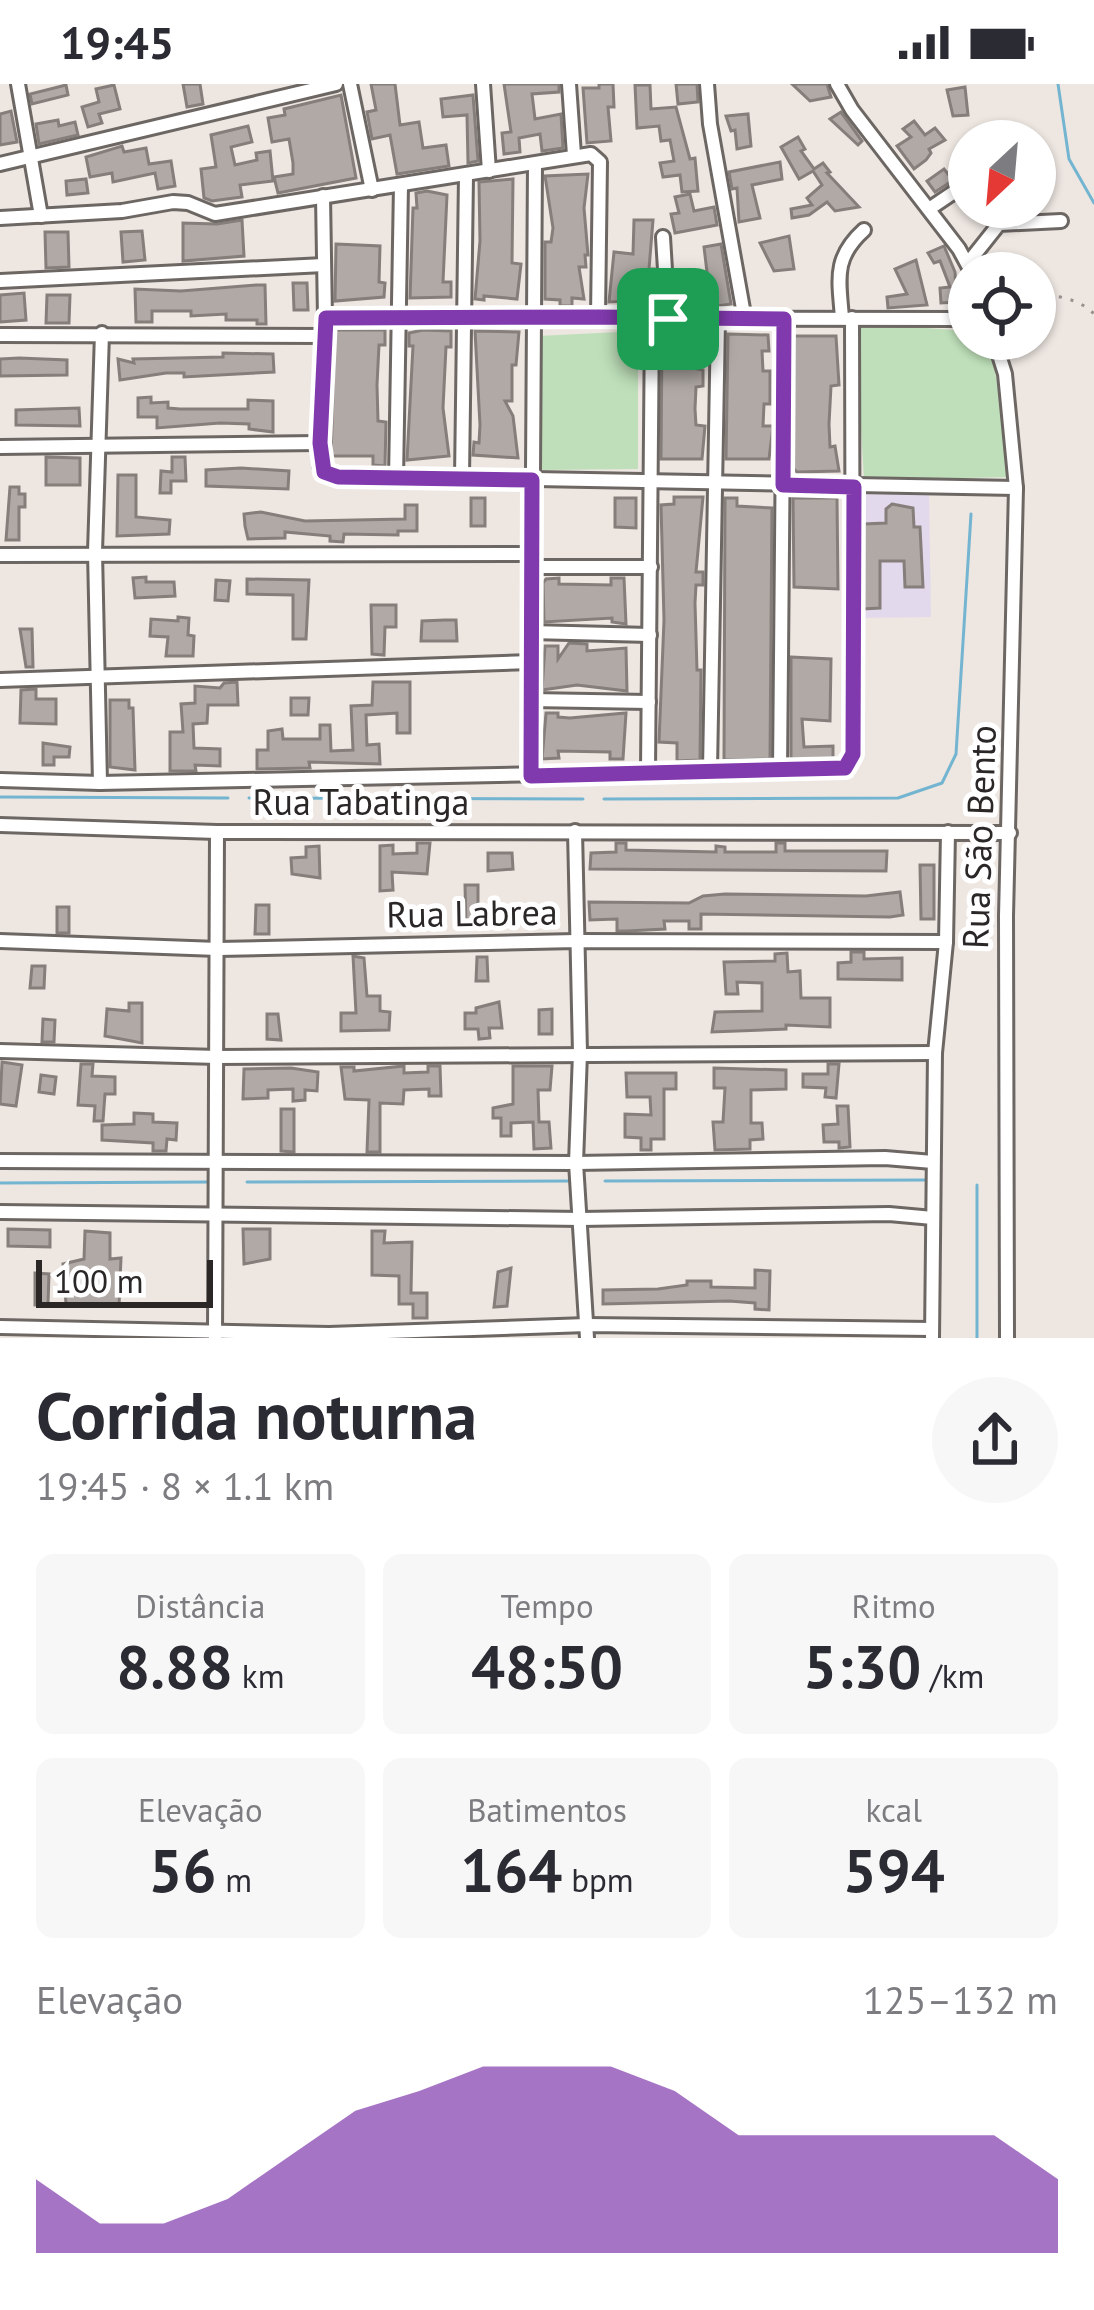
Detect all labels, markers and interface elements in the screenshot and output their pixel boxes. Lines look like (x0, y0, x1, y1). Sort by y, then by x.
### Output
text: 19:45 (60, 13, 174, 71)
north arrow (948, 120, 1056, 228)
map controls (948, 120, 1056, 360)
button: locate (948, 252, 1056, 360)
pin (617, 268, 719, 370)
icon: arrive (635, 286, 701, 352)
street label: Rua São Bento (951, 724, 1006, 950)
street label: Rua Tabatinga (253, 778, 469, 825)
street label: Rua Labrea (386, 888, 558, 937)
scale bar (36, 1254, 213, 1307)
text: 100 m (54, 1259, 144, 1302)
text: Corrida noturna (36, 1372, 477, 1457)
button: share (932, 1377, 1058, 1503)
text: 19:45 · 8 × 1.1 km (36, 1460, 334, 1511)
text: Distância (135, 1584, 265, 1627)
text: Tempo (500, 1584, 594, 1627)
text: Ritmo (852, 1584, 936, 1627)
text: 8.88 (116, 1627, 233, 1705)
text: 48:50 (471, 1627, 623, 1705)
text: 5:30 (803, 1627, 921, 1705)
text: km (233, 1654, 284, 1697)
text: /km (921, 1654, 984, 1697)
text: Elevação (138, 1788, 263, 1831)
text: Batimentos (467, 1788, 627, 1831)
text: kcal (866, 1788, 922, 1831)
text: 56 (149, 1831, 217, 1909)
text: 164 (460, 1831, 562, 1909)
text: 594 (843, 1831, 945, 1909)
text: m (217, 1858, 252, 1901)
text: bpm (562, 1858, 634, 1901)
text: Elevação (36, 1974, 183, 2025)
text: 125–132 m (863, 1974, 1058, 2025)

